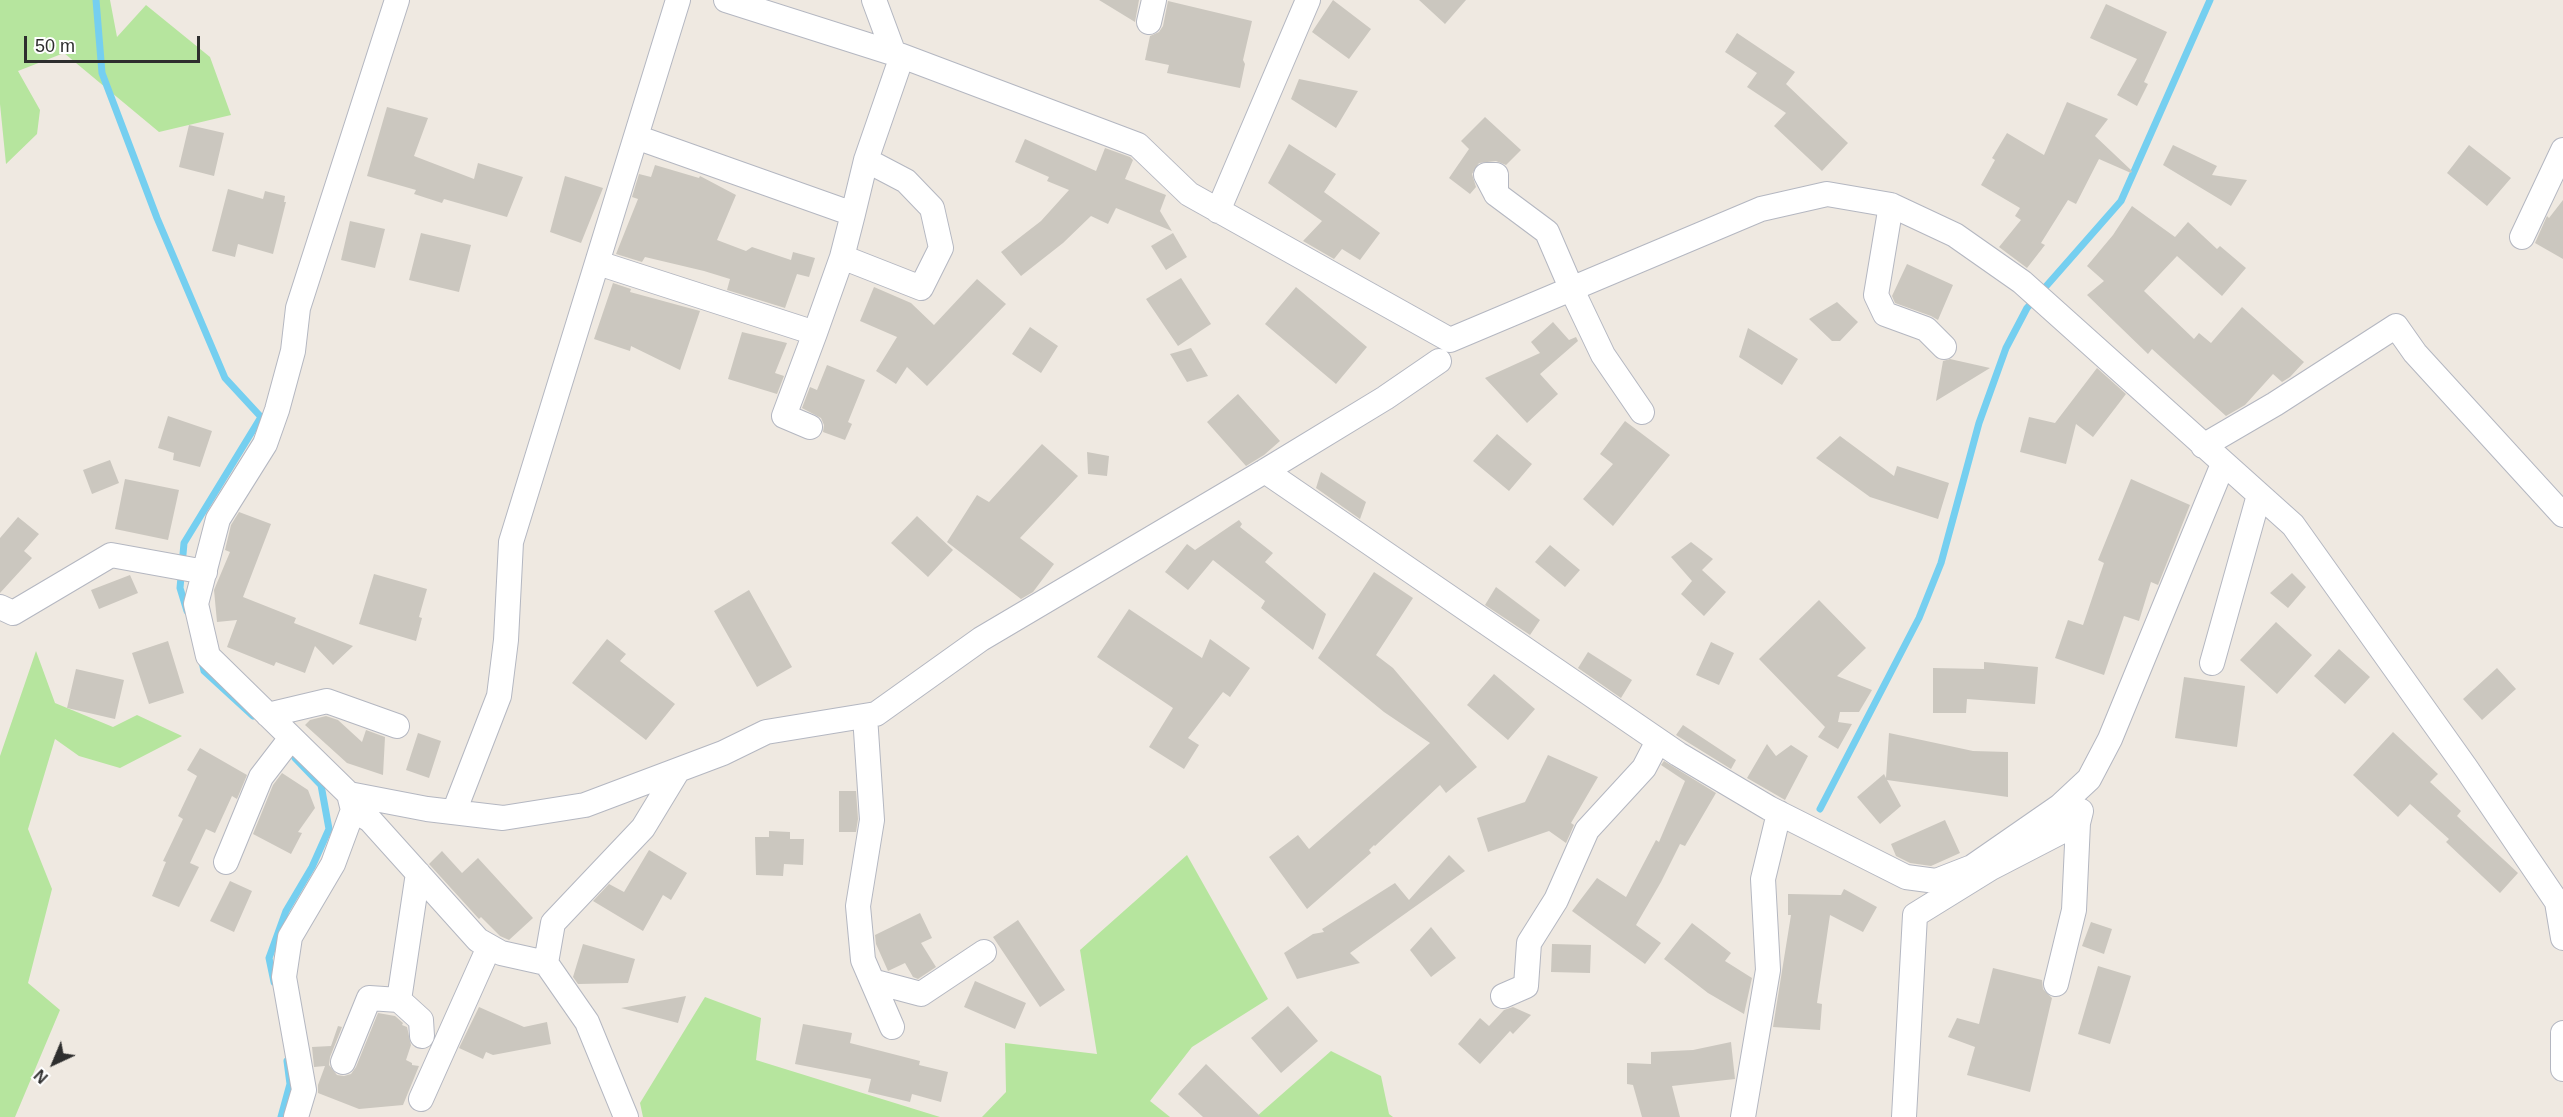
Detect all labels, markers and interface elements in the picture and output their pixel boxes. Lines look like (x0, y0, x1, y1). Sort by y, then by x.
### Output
scale bar (27, 24, 202, 62)
text: 50 m (35, 36, 75, 56)
north arrow (24, 1033, 84, 1093)
text: N (31, 1066, 51, 1086)

